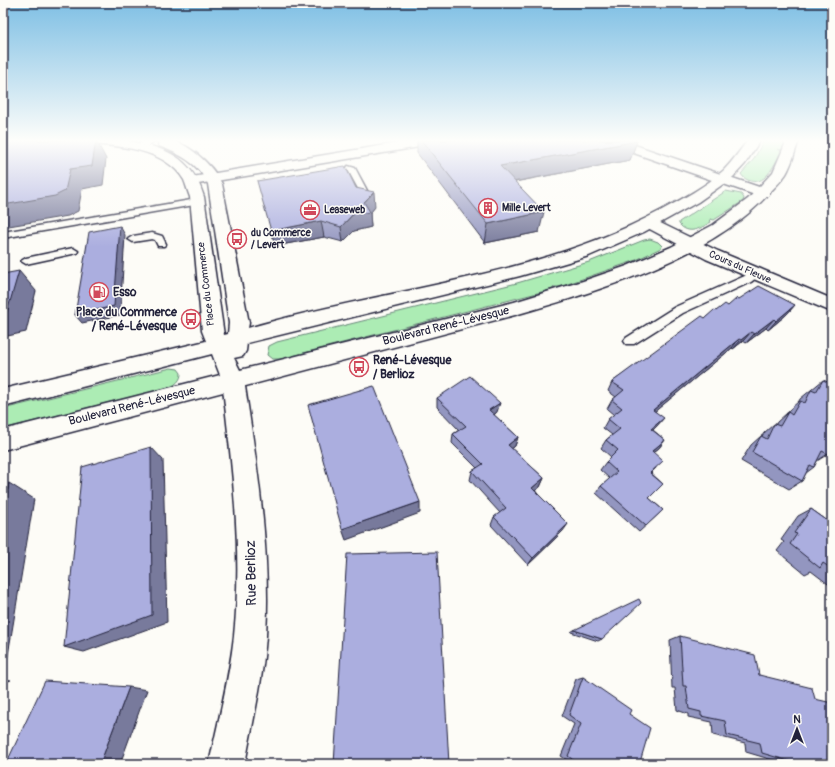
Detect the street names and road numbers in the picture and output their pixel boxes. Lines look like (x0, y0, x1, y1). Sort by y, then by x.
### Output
street label: Place du Commerce (195, 241, 217, 327)
street label: Cours du Fleuve (707, 248, 773, 286)
street label: Boulevard René-Lévesque (381, 303, 511, 349)
street label: Boulevard René-Lévesque (67, 383, 197, 429)
street label: Rue Berlioz (242, 540, 260, 606)

